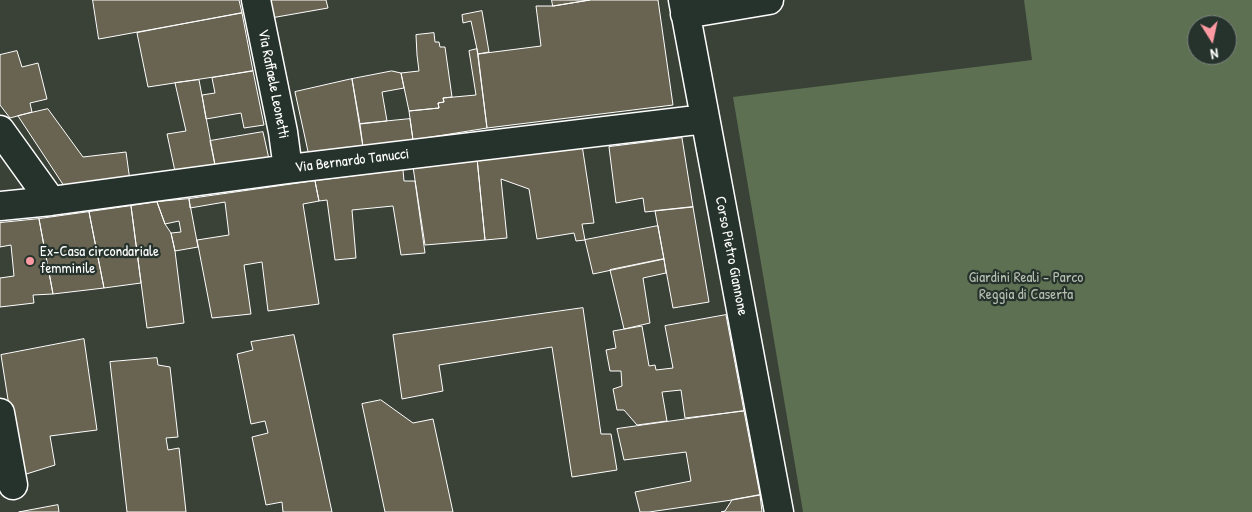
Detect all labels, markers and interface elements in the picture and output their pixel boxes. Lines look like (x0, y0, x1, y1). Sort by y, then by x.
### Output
north arrow (1187, 15, 1237, 65)
street label: Via Raffaele Leonetti (254, 28, 292, 140)
text: N (1209, 44, 1220, 64)
street label: Via Bernardo Tanucci (294, 145, 410, 177)
street label: Corso Pietro Giannone (711, 195, 751, 317)
place label: Ex-Casa circondariale femminile (40, 243, 159, 278)
marker: Ex-Casa circondariale femminile (24, 255, 36, 267)
park label: Giardini Reali - Parco Reggia di Caserta (969, 269, 1083, 304)

